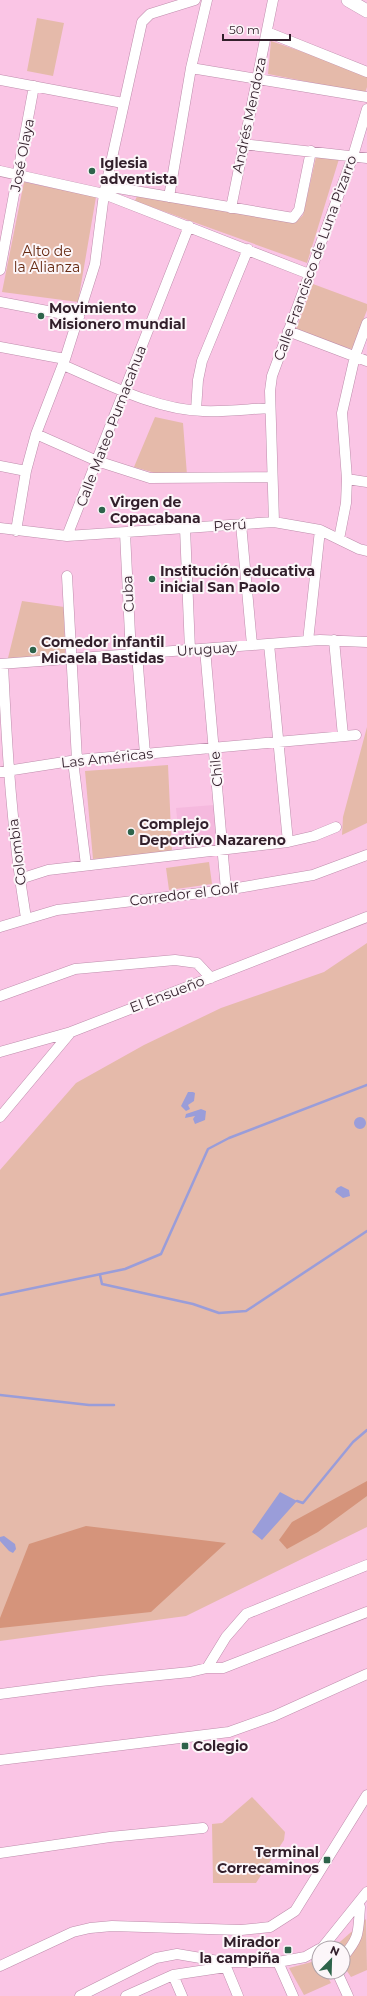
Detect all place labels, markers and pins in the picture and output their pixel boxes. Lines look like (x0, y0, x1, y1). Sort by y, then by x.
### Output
place label: Iglesia adventista (100, 154, 177, 188)
marker: Iglesia adventista (87, 166, 97, 176)
place label: Movimiento Misionero mundial (49, 299, 186, 333)
marker: Movimiento Misionero mundial (36, 311, 46, 321)
place label: Virgen de Copacabana (109, 493, 201, 527)
marker: Virgen de Copacabana (97, 505, 107, 515)
place label: Institución educativa inicial San Paolo (160, 562, 315, 596)
marker: Institución educativa inicial San Paolo (147, 574, 157, 584)
place label: Comedor infantil Micaela Bastidas (41, 633, 165, 667)
marker: Comedor infantil Micaela Bastidas (28, 645, 38, 655)
place label: Complejo Deportivo Nazareno (139, 815, 286, 849)
marker: Complejo Deportivo Nazareno (126, 827, 136, 837)
place label: Colegio (193, 1737, 248, 1755)
marker: Colegio (180, 1741, 190, 1751)
place label: Terminal Correcaminos (217, 1843, 320, 1877)
marker: Terminal Correcaminos (322, 1855, 332, 1865)
place label: Mirador la campiña (199, 1933, 280, 1967)
marker: Mirador la campiña (283, 1945, 293, 1955)

